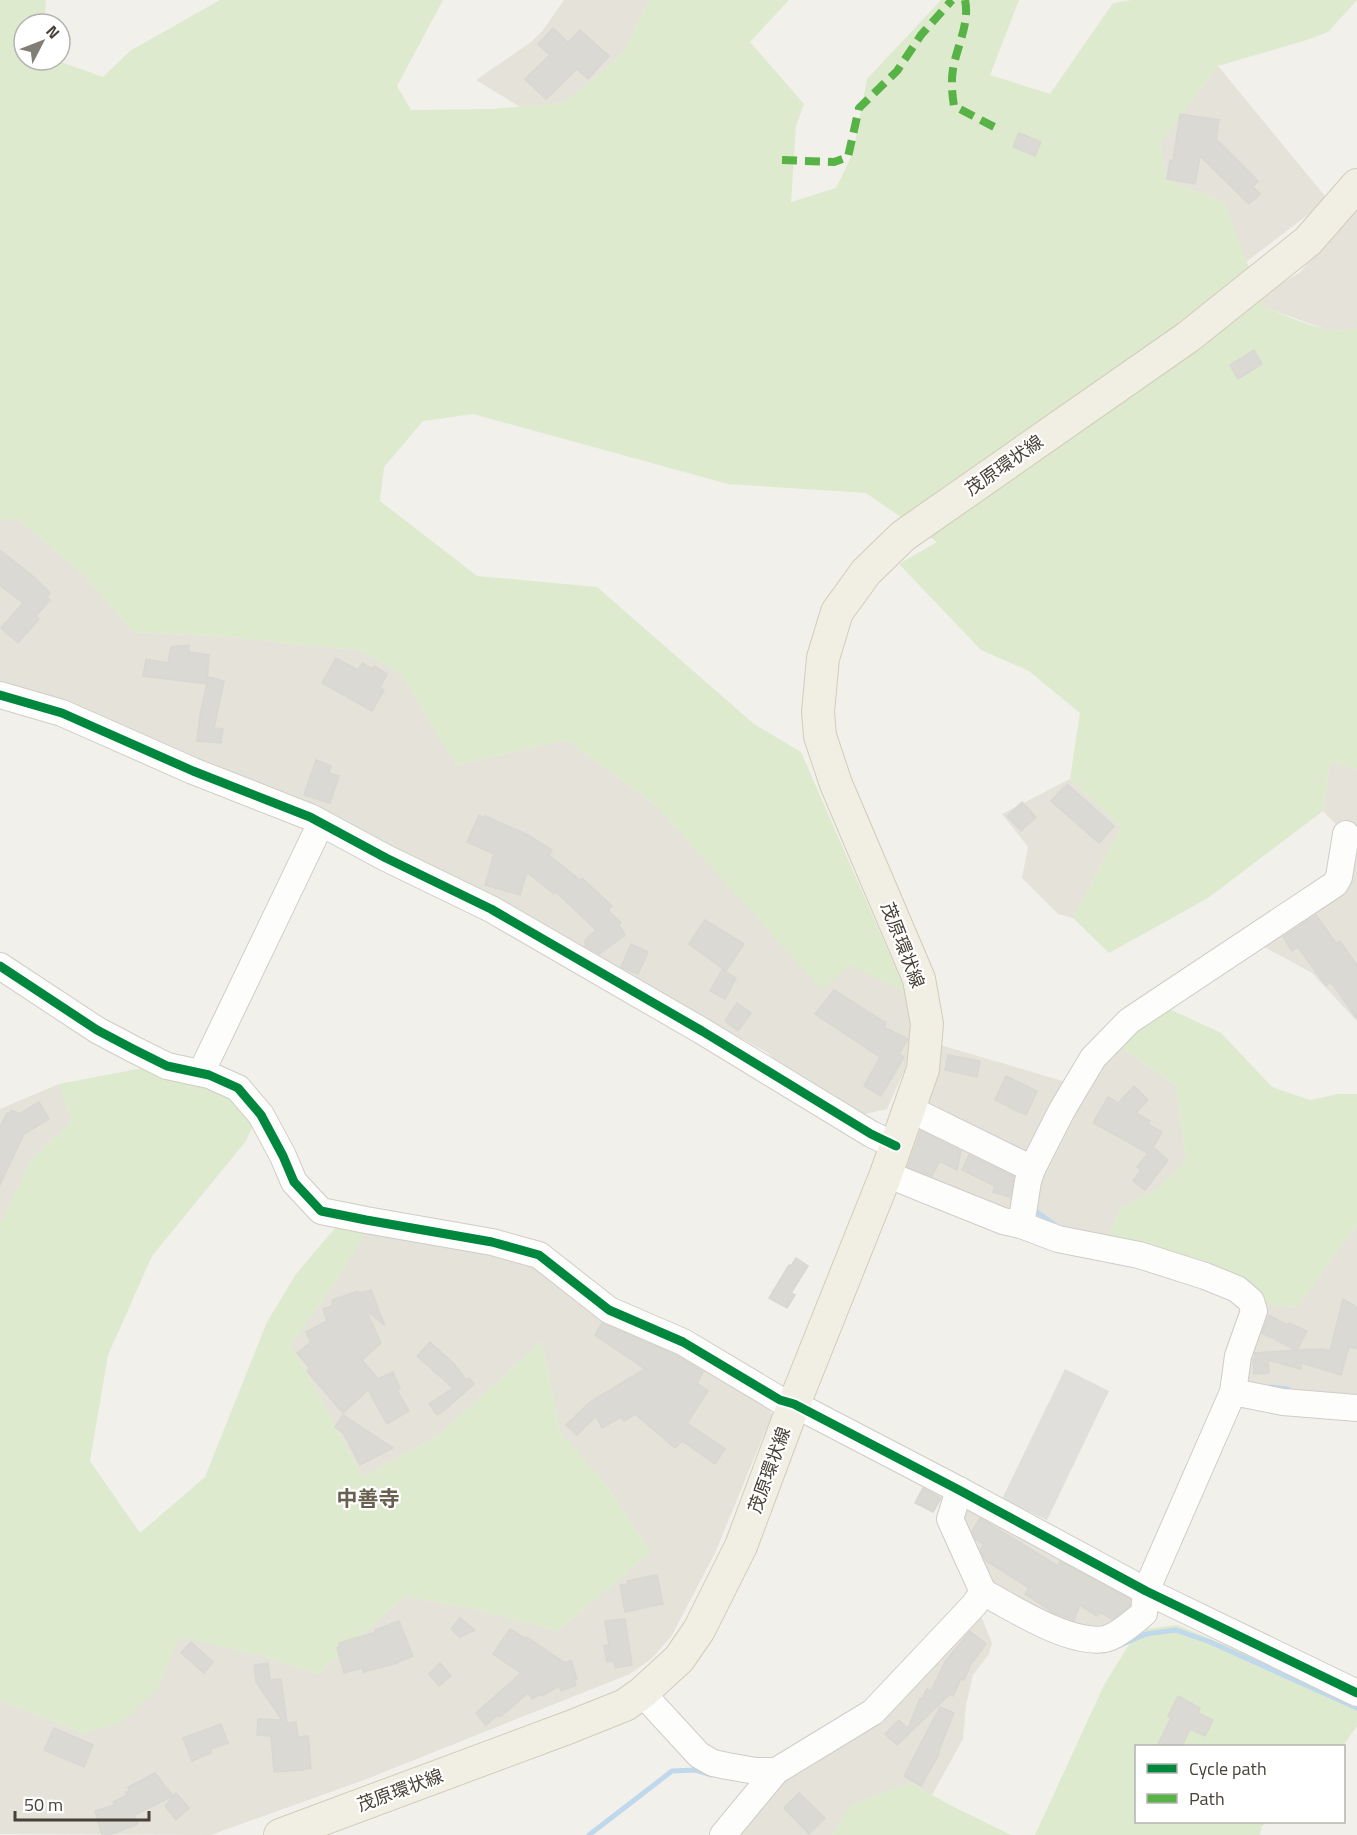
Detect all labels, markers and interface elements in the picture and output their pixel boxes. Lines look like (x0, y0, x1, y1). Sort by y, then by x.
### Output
north arrow (12, 12, 72, 72)
text: N (41, 20, 66, 44)
street label: 茂原環状線 (959, 428, 1049, 502)
street label: 茂原環状線 (874, 898, 932, 992)
street label: 茂原環状線 (741, 1423, 797, 1517)
district label: 中善寺 (337, 1482, 400, 1514)
legend (1135, 1745, 1345, 1823)
text: Cycle path (1189, 1755, 1267, 1782)
street label: 茂原環状線 (353, 1762, 447, 1818)
scale bar (15, 1784, 148, 1822)
text: Path (1189, 1785, 1225, 1812)
text: 50 m (24, 1791, 63, 1818)

